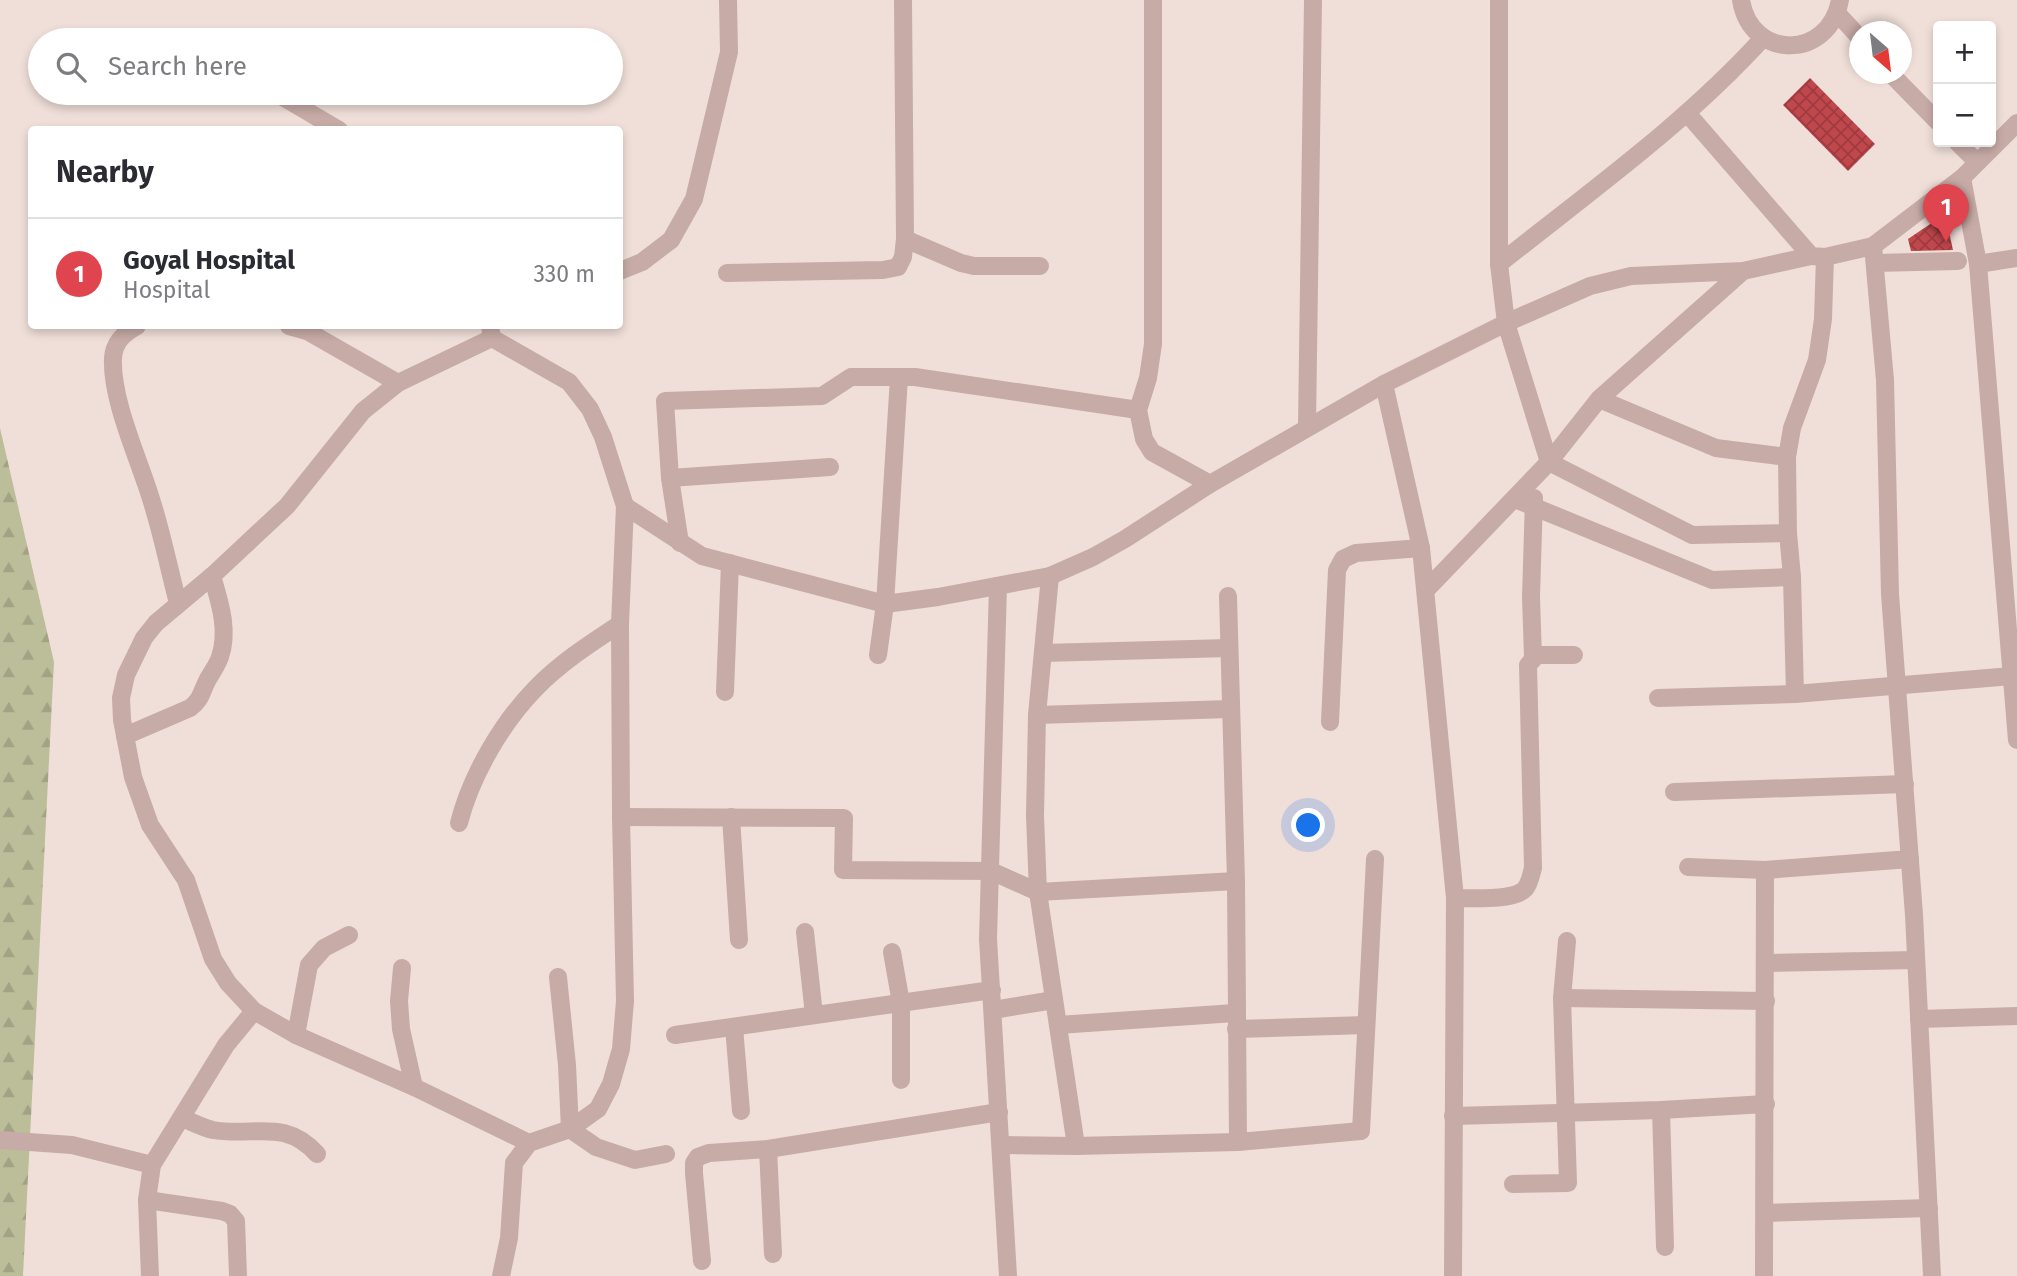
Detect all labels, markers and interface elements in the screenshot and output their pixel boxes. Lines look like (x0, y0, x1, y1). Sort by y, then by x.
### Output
north arrow (1849, 21, 1912, 84)
map controls (1933, 21, 1996, 147)
button: + (1933, 21, 1996, 84)
search box (28, 28, 623, 105)
icon: search (52, 48, 90, 86)
text: Search here (108, 51, 247, 82)
button: − (1933, 84, 1996, 147)
text: Nearby (56, 154, 154, 190)
pin: 1 (1923, 184, 1969, 242)
text: Goyal Hospital (123, 245, 295, 276)
text: 1 (74, 260, 84, 288)
text: 330 m (533, 260, 595, 288)
text: Hospital (123, 276, 210, 304)
your location (1291, 808, 1325, 842)

